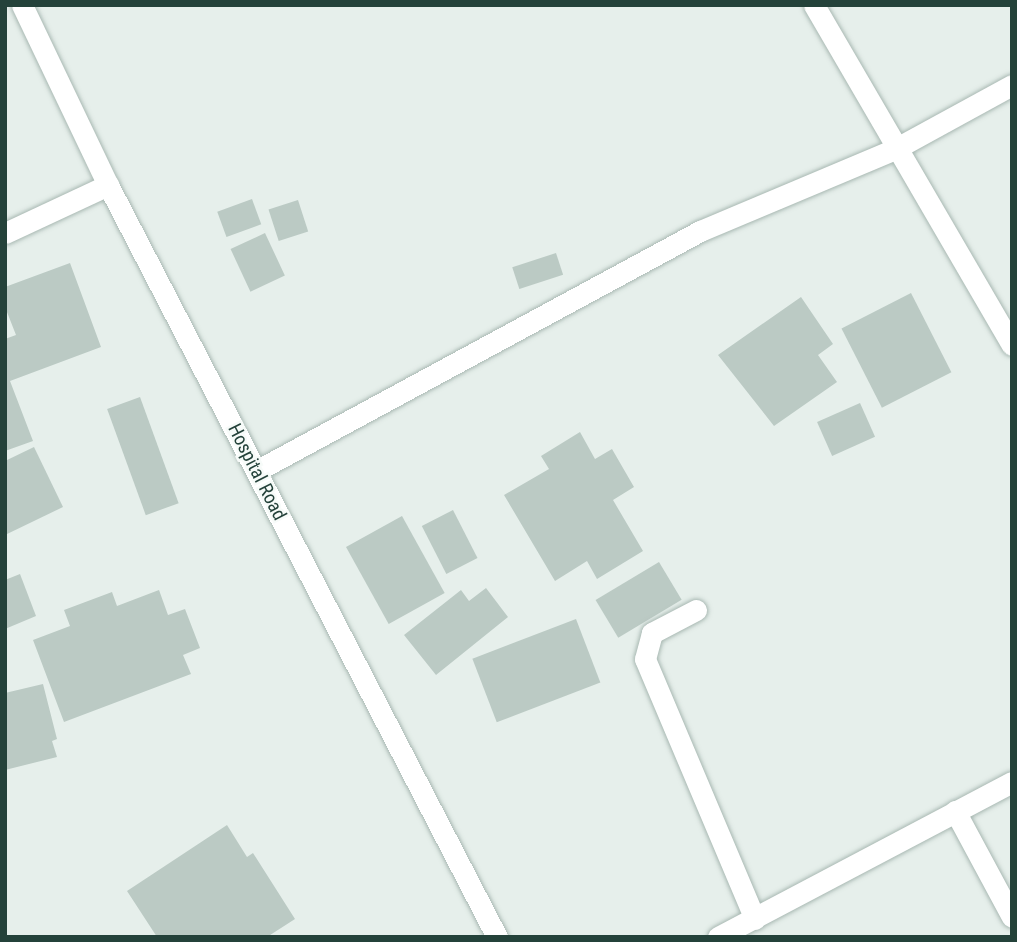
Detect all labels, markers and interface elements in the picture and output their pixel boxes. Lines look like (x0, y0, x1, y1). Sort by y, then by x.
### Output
street label: Hospital Road (223, 420, 291, 524)

